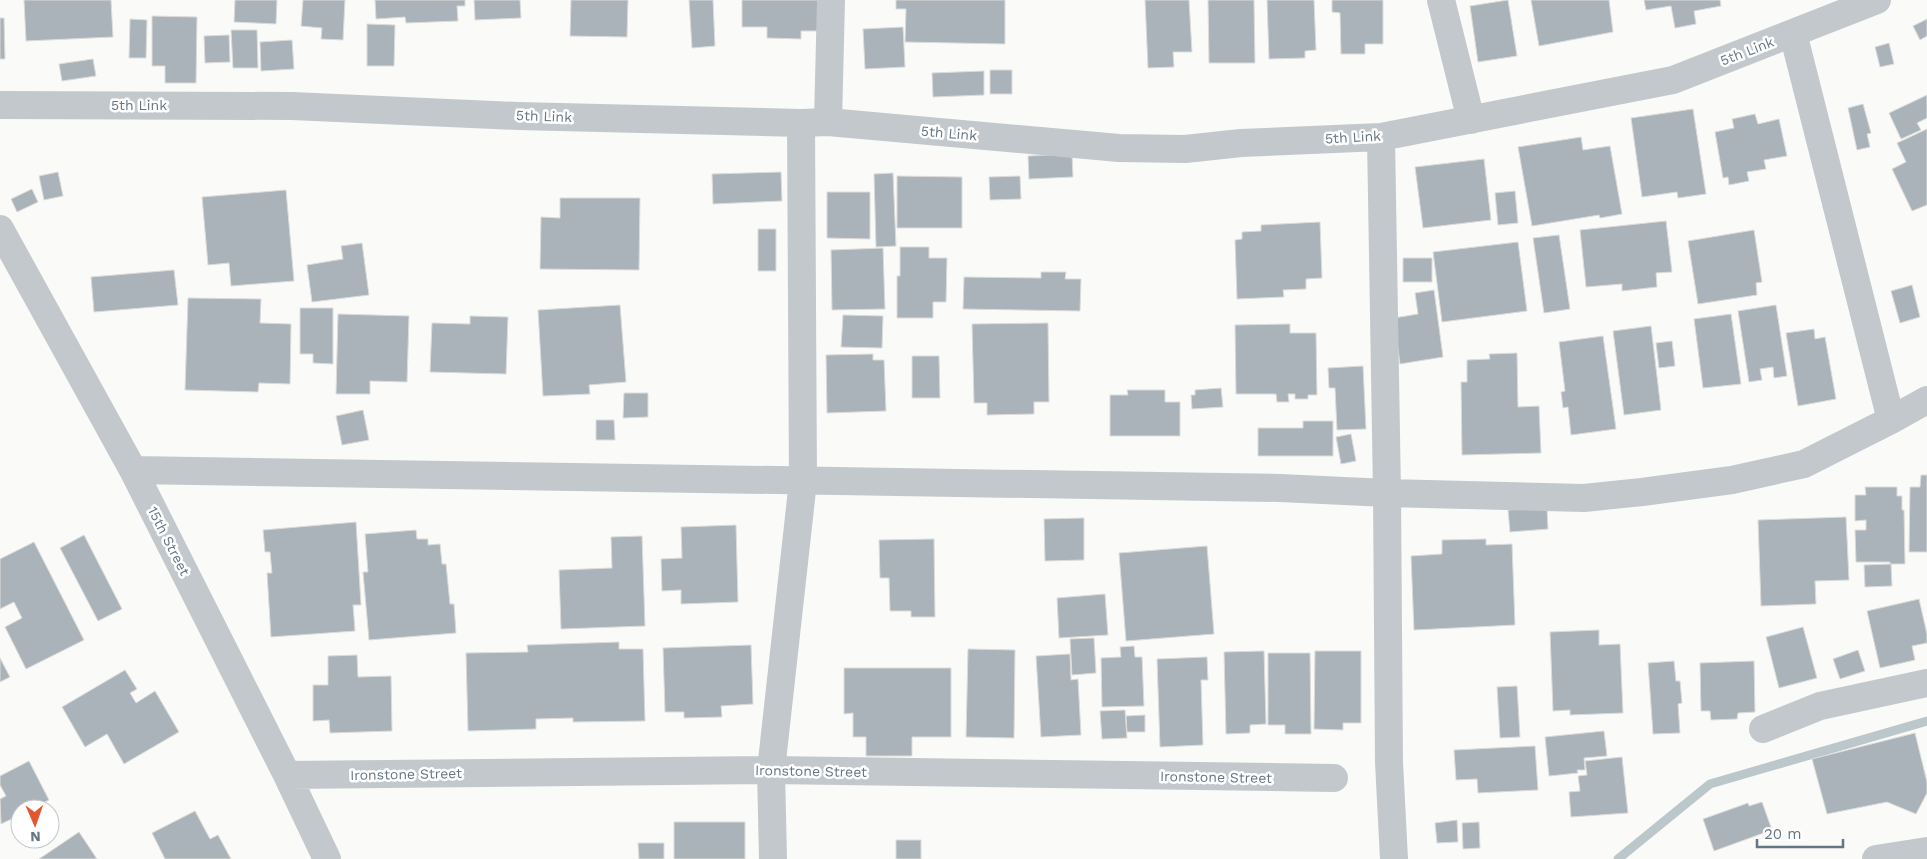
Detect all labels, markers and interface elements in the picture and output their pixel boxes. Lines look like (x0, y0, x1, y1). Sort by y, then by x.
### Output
street label: 5th Link (1718, 33, 1776, 69)
street label: 5th Link (111, 97, 167, 113)
street label: 5th Link (516, 107, 572, 125)
street label: 5th Link (920, 123, 978, 143)
street label: 5th Link (1325, 128, 1382, 146)
street label: 15th Street (145, 504, 193, 578)
street label: Ironstone Street (755, 762, 867, 780)
street label: Ironstone Street (350, 765, 462, 783)
street label: Ironstone Street (1160, 768, 1272, 786)
north arrow (10, 799, 60, 849)
scale bar (1757, 816, 1843, 848)
text: 20 m (1764, 825, 1802, 843)
text: N (30, 829, 41, 845)

